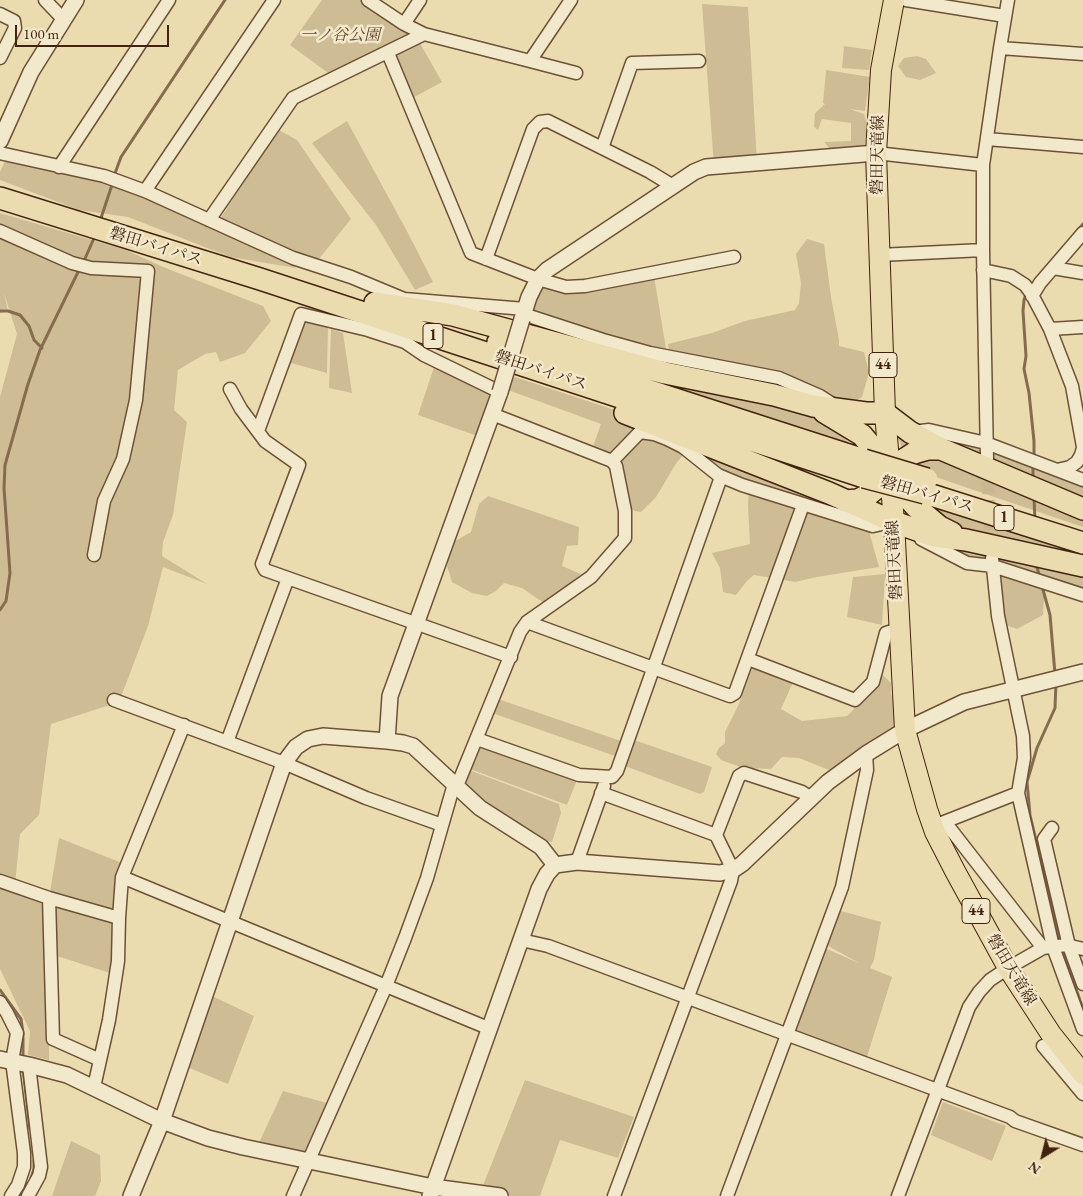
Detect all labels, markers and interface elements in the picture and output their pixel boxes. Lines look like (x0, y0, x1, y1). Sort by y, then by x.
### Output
scale bar (18, 15, 171, 47)
text: 100 m (23, 24, 59, 43)
park label: 一ノ谷公園 (300, 26, 380, 46)
street label: 磐田天竜線 (868, 115, 888, 195)
street label: 磐田バイパス (107, 224, 205, 270)
road number: 1 (423, 324, 443, 348)
street label: 磐田バイパス (492, 347, 590, 395)
road number: 44 (869, 352, 897, 378)
street label: 磐田バイパス (878, 473, 976, 517)
road number: 1 (994, 506, 1014, 530)
street label: 磐田天竜線 (883, 520, 907, 600)
road number: 44 (962, 898, 990, 924)
street label: 磐田天竜線 (982, 931, 1040, 1009)
north arrow (1018, 1131, 1068, 1181)
text: N (1024, 1158, 1044, 1179)

